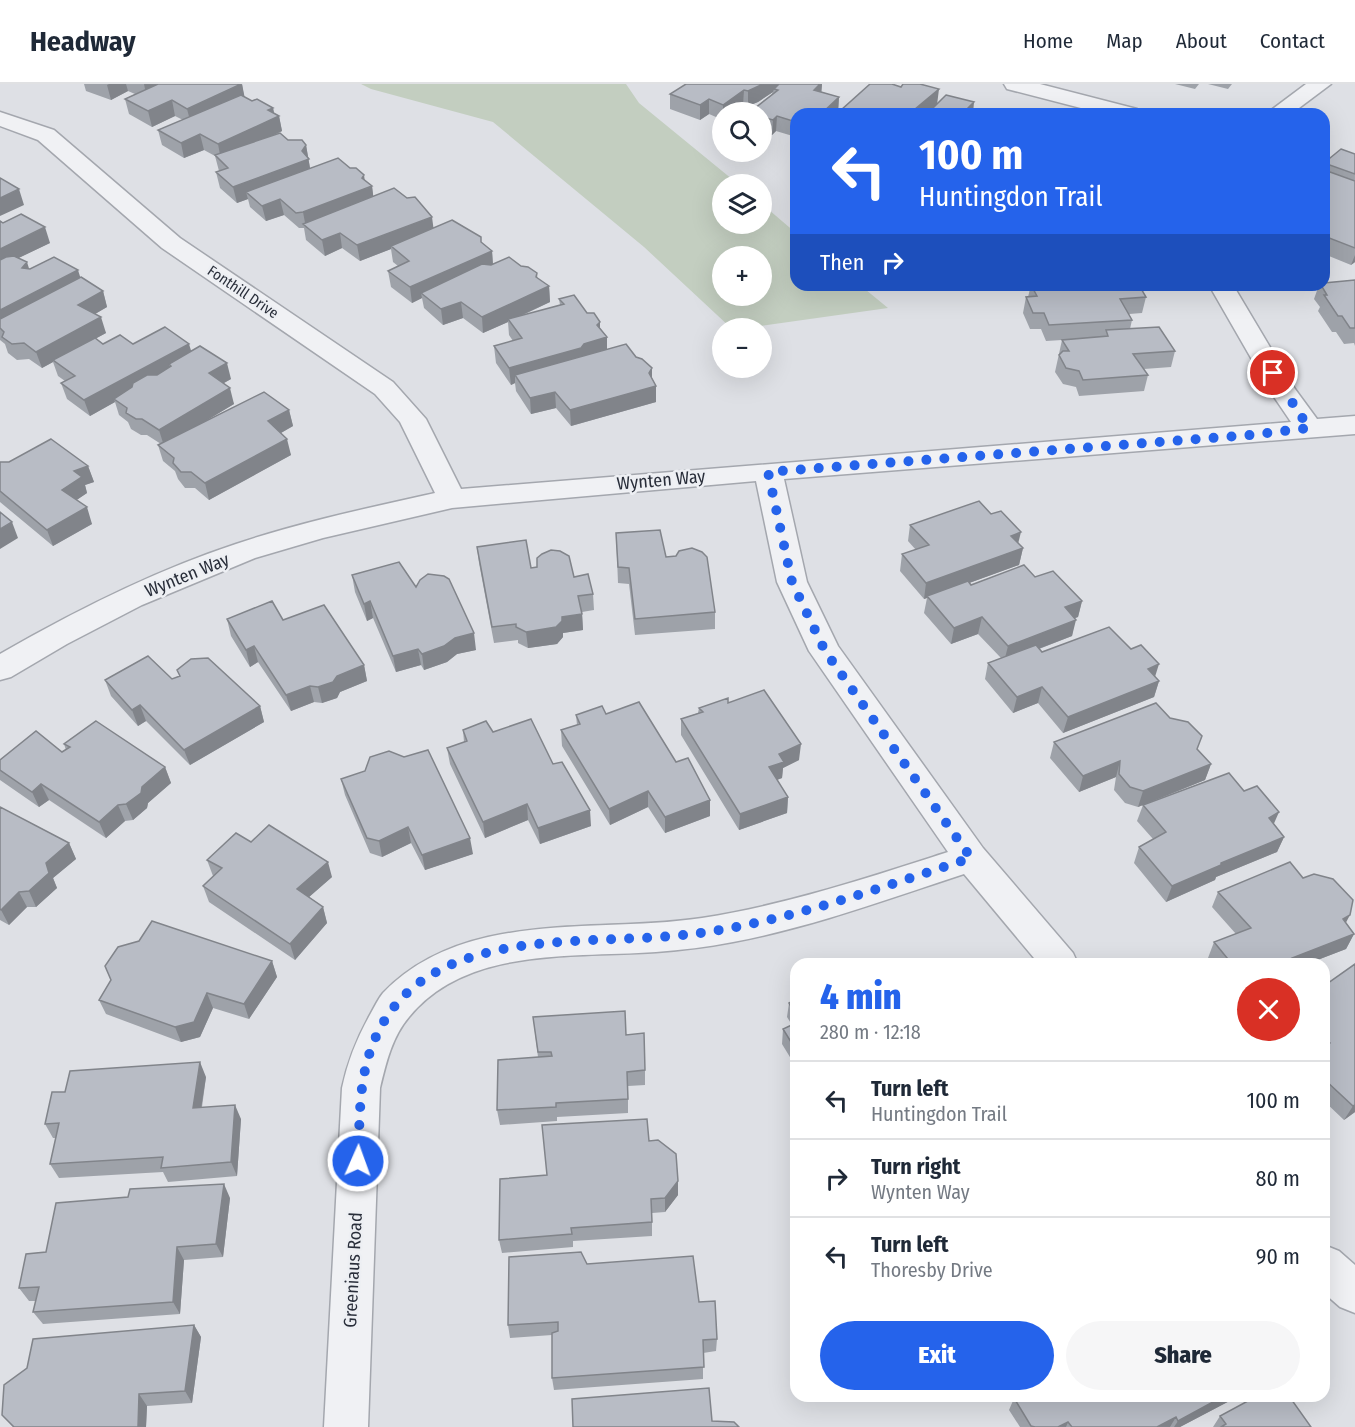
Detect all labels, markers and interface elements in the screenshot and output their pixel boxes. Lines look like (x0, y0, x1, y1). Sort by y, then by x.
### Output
text: Headway (30, 25, 136, 58)
text: Home (1023, 28, 1073, 54)
text: Map (1106, 28, 1143, 54)
text: About (1176, 28, 1227, 54)
text: Contact (1260, 28, 1325, 54)
map controls (712, 102, 772, 378)
button: search (712, 102, 772, 162)
text: 100 m (919, 130, 1023, 180)
icon: left (820, 132, 898, 210)
button: layers (712, 174, 772, 234)
text: Huntingdon Trail (919, 181, 1103, 213)
button: + (712, 246, 772, 306)
icon: right (876, 246, 909, 279)
text: Then (820, 249, 864, 276)
street label: Fonthill Drive (204, 262, 282, 322)
button: − (712, 318, 772, 378)
pin (1247, 347, 1298, 398)
icon: arrive (1256, 356, 1289, 389)
street label: Wynten Way (616, 465, 706, 495)
street label: Wynten Way (142, 548, 232, 602)
text: 4 min (820, 975, 902, 1019)
button: close (1237, 978, 1300, 1041)
text: 280 m · 12:18 (820, 1020, 921, 1044)
text: Turn left (871, 1075, 949, 1102)
icon: left (820, 1084, 853, 1117)
text: 100 m (1246, 1087, 1300, 1114)
text: Huntingdon Trail (871, 1102, 1007, 1126)
position arrow (326, 1129, 390, 1193)
text: Turn right (871, 1153, 960, 1180)
icon: right (820, 1162, 853, 1195)
text: 80 m (1255, 1165, 1300, 1192)
text: Wynten Way (871, 1180, 970, 1204)
street label: Greeniaus Road (339, 1212, 367, 1328)
text: Turn left (871, 1231, 949, 1258)
icon: left (820, 1240, 853, 1273)
text: 90 m (1256, 1243, 1300, 1270)
text: Thoresby Drive (871, 1258, 993, 1282)
button: Exit (820, 1321, 1054, 1390)
button: Share (1066, 1321, 1300, 1390)

